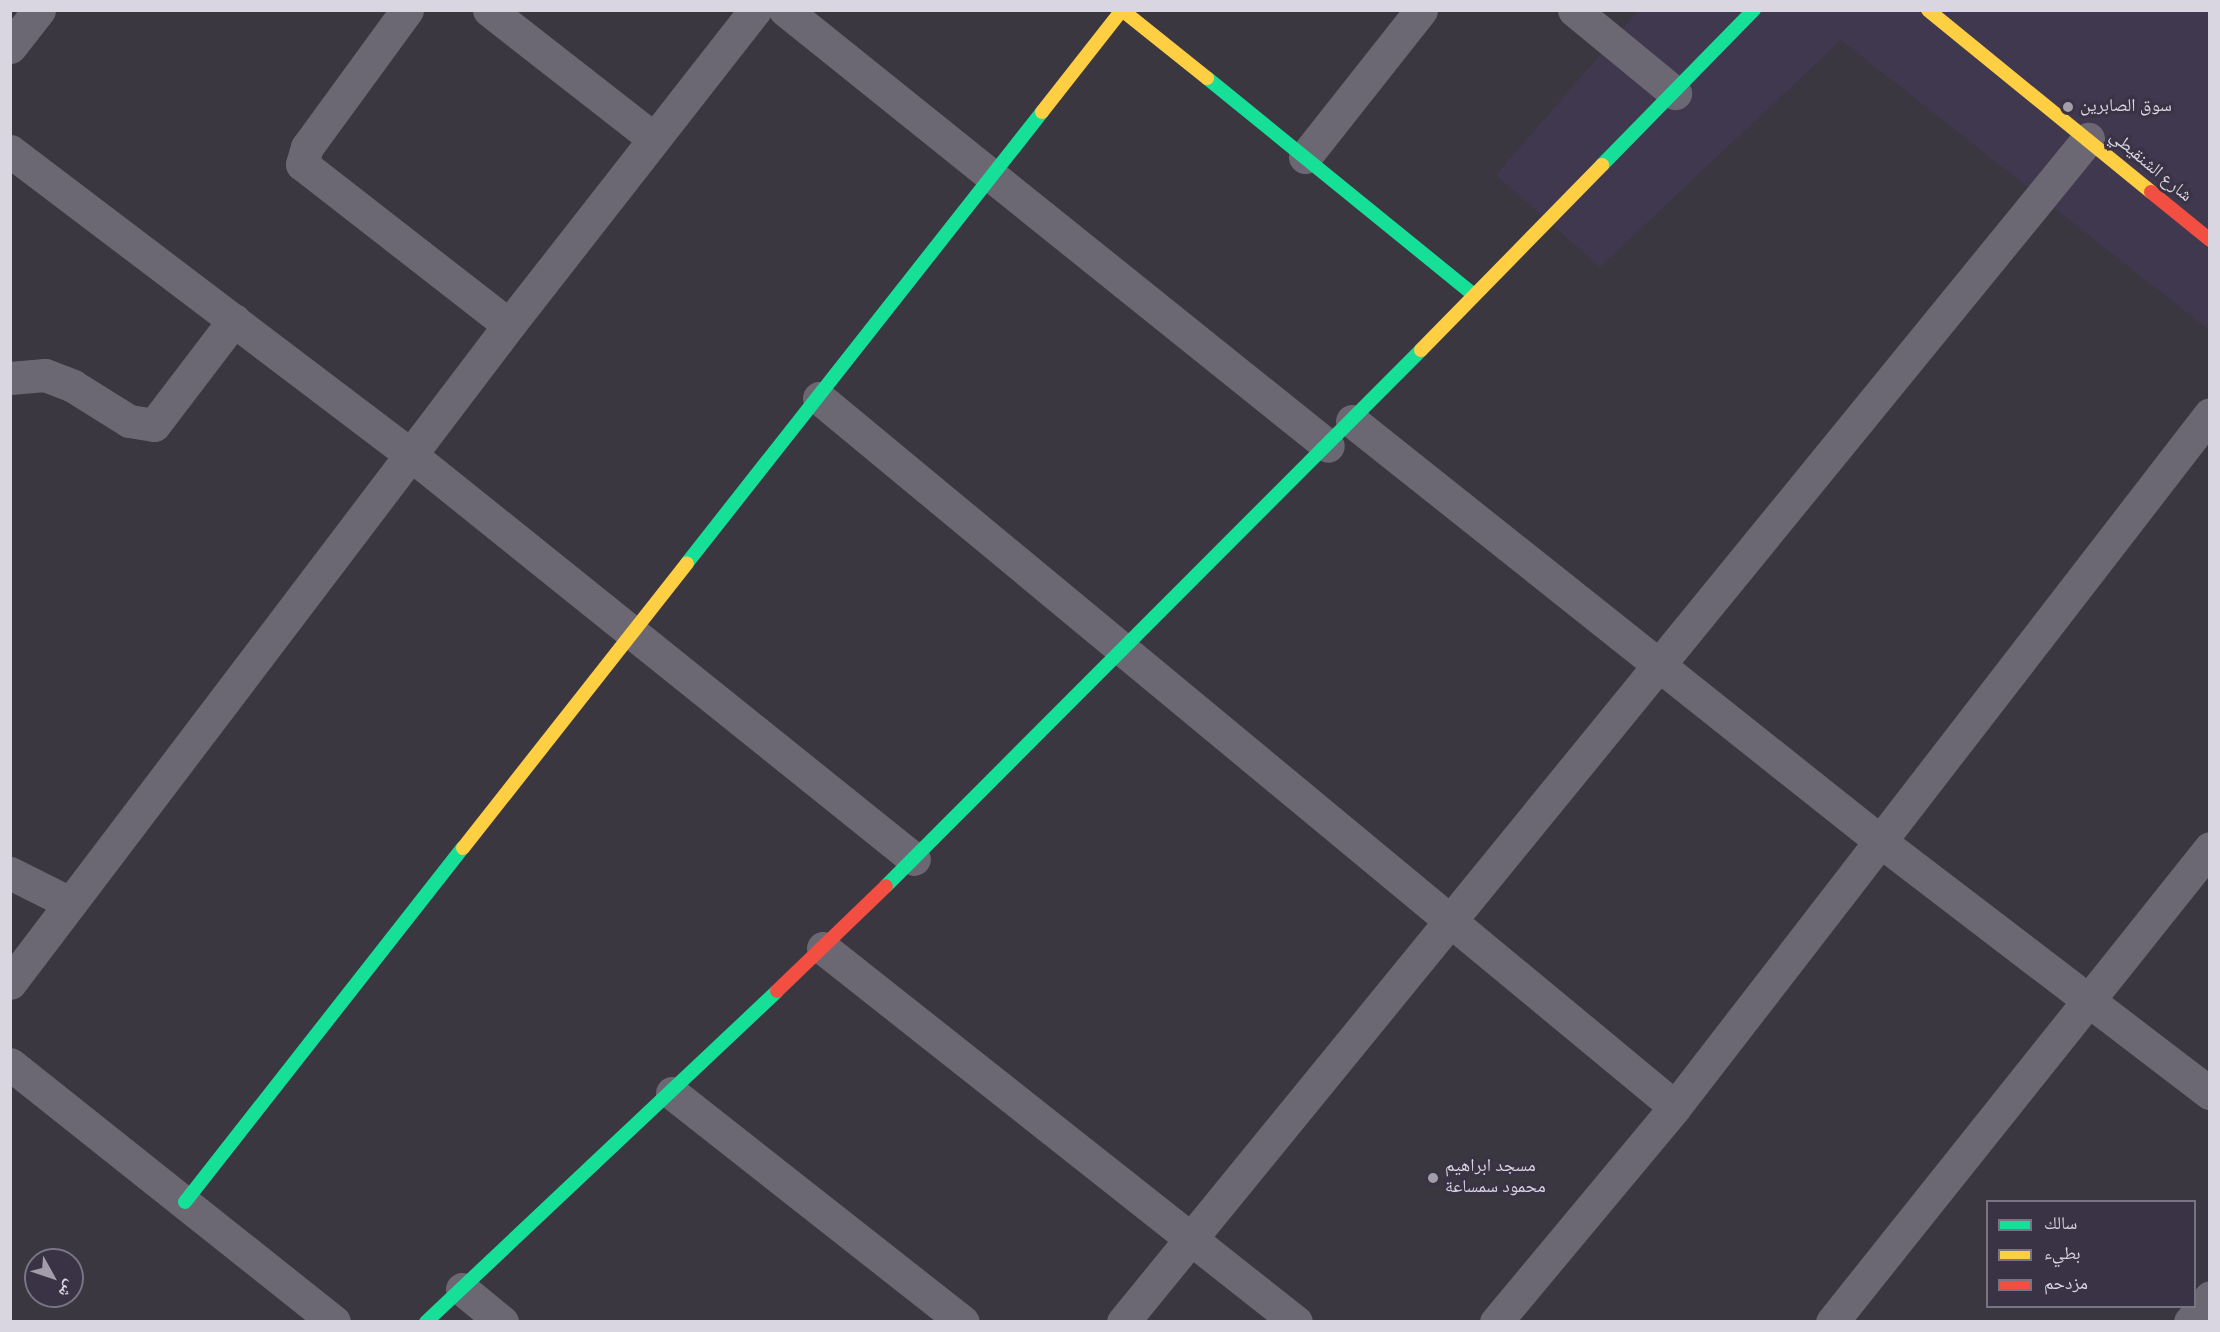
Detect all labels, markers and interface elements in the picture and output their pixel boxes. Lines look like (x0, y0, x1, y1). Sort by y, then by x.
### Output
place label: سوق الصابرين (2080, 96, 2172, 118)
marker: سوق الصابرين (2061, 100, 2075, 114)
street label: شارع الشنقيطي (2104, 126, 2196, 208)
place label: مسجد ابراهيم محمود سمساعة (1445, 1157, 1546, 1200)
marker: مسجد ابراهيم محمود سمساعة (1426, 1171, 1440, 1185)
legend (1986, 1200, 2196, 1308)
text: سالك (2044, 1213, 2077, 1236)
text: بطيء (2044, 1243, 2081, 1266)
north arrow (24, 1248, 84, 1308)
text: مزدحم (2044, 1273, 2088, 1296)
text: ش (53, 1275, 79, 1301)

